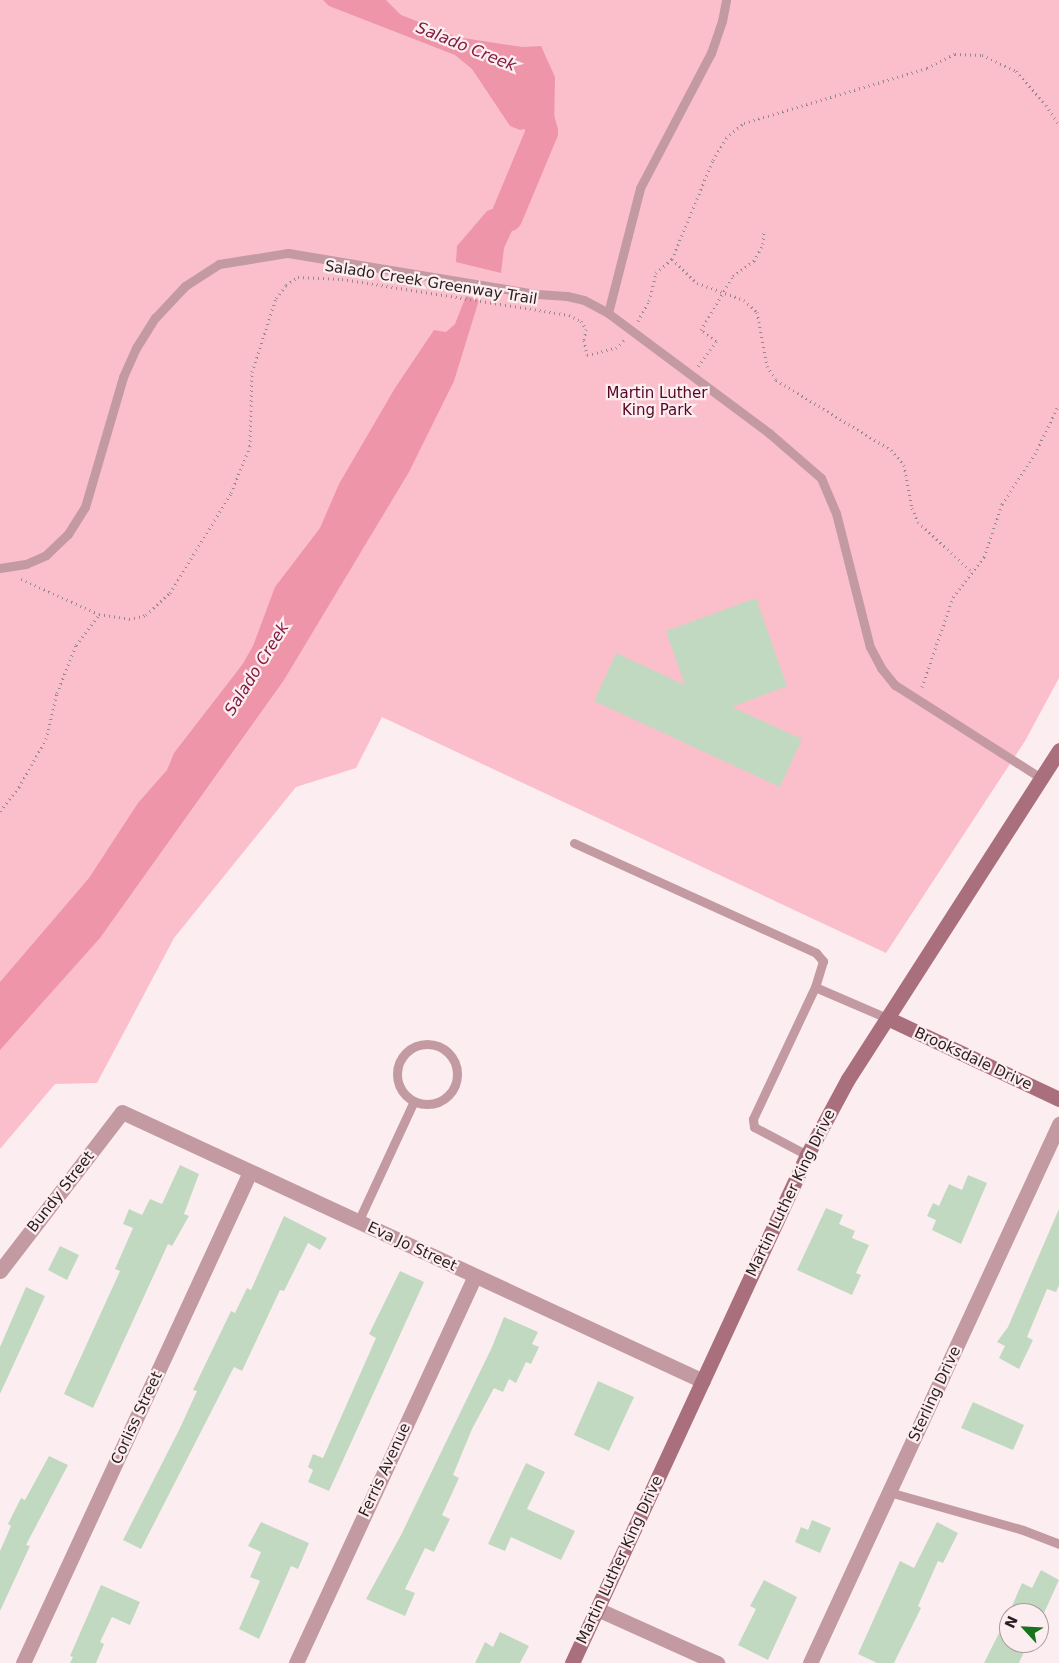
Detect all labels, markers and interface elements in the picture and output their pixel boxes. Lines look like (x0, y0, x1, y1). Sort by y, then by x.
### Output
water label: Salado Creek (413, 18, 519, 76)
street label: Salado Creek Greenway Trail (323, 257, 539, 309)
park label: Martin Luther King Park (606, 384, 708, 419)
water label: Salado Creek (221, 619, 293, 719)
street label: Brooksdale Drive (911, 1024, 1035, 1094)
street label: Martin Luther King Drive (743, 1107, 839, 1279)
street label: Bundy Street (24, 1148, 98, 1236)
street label: Eva Jo Street (365, 1219, 459, 1275)
street label: Sterling Drive (905, 1344, 965, 1444)
street label: Corliss Street (108, 1369, 166, 1467)
street label: Ferris Avenue (355, 1420, 415, 1520)
street label: Martin Luther King Drive (573, 1473, 667, 1647)
north arrow (999, 1603, 1049, 1653)
text: N (1002, 1613, 1021, 1631)

